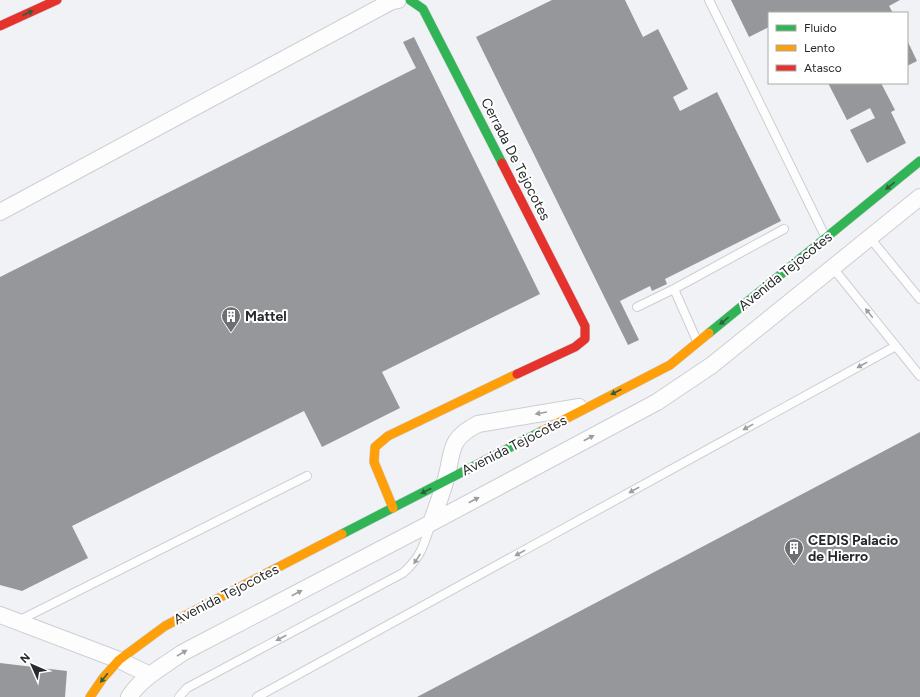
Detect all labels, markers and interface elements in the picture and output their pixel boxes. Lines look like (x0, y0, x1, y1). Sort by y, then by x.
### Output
one-way arrow (23, 10, 34, 16)
legend (768, 12, 908, 84)
text: Fluido (804, 21, 837, 35)
text: Lento (804, 41, 835, 55)
text: Atasco (804, 61, 842, 75)
street label: Cerrada De Tejocotes (477, 95, 554, 223)
one-way arrow (884, 181, 895, 190)
street label: Avenida Tejocotes (735, 228, 836, 314)
building icon: Mattel (220, 305, 242, 333)
one-way arrow (865, 307, 874, 318)
place label: Mattel (245, 308, 287, 325)
one-way arrow (718, 316, 729, 325)
one-way arrow (856, 361, 868, 368)
one-way arrow (610, 389, 622, 396)
one-way arrow (535, 411, 547, 417)
street label: Avenida Tejocotes (459, 412, 570, 479)
one-way arrow (742, 424, 754, 431)
one-way arrow (583, 435, 595, 442)
one-way arrow (420, 487, 432, 494)
one-way arrow (628, 487, 640, 493)
one-way arrow (468, 496, 480, 503)
place label: CEDIS Palacio de Hierro (808, 532, 898, 565)
building icon: CEDIS Palacio de Hierro (783, 537, 805, 565)
one-way arrow (514, 549, 526, 556)
one-way arrow (413, 553, 421, 564)
street label: Avenida Tejocotes (171, 561, 282, 628)
one-way arrow (291, 590, 303, 596)
one-way arrow (275, 635, 287, 641)
north arrow (12, 645, 52, 685)
one-way arrow (176, 650, 188, 657)
text: N (18, 651, 33, 666)
one-way arrow (99, 672, 108, 683)

